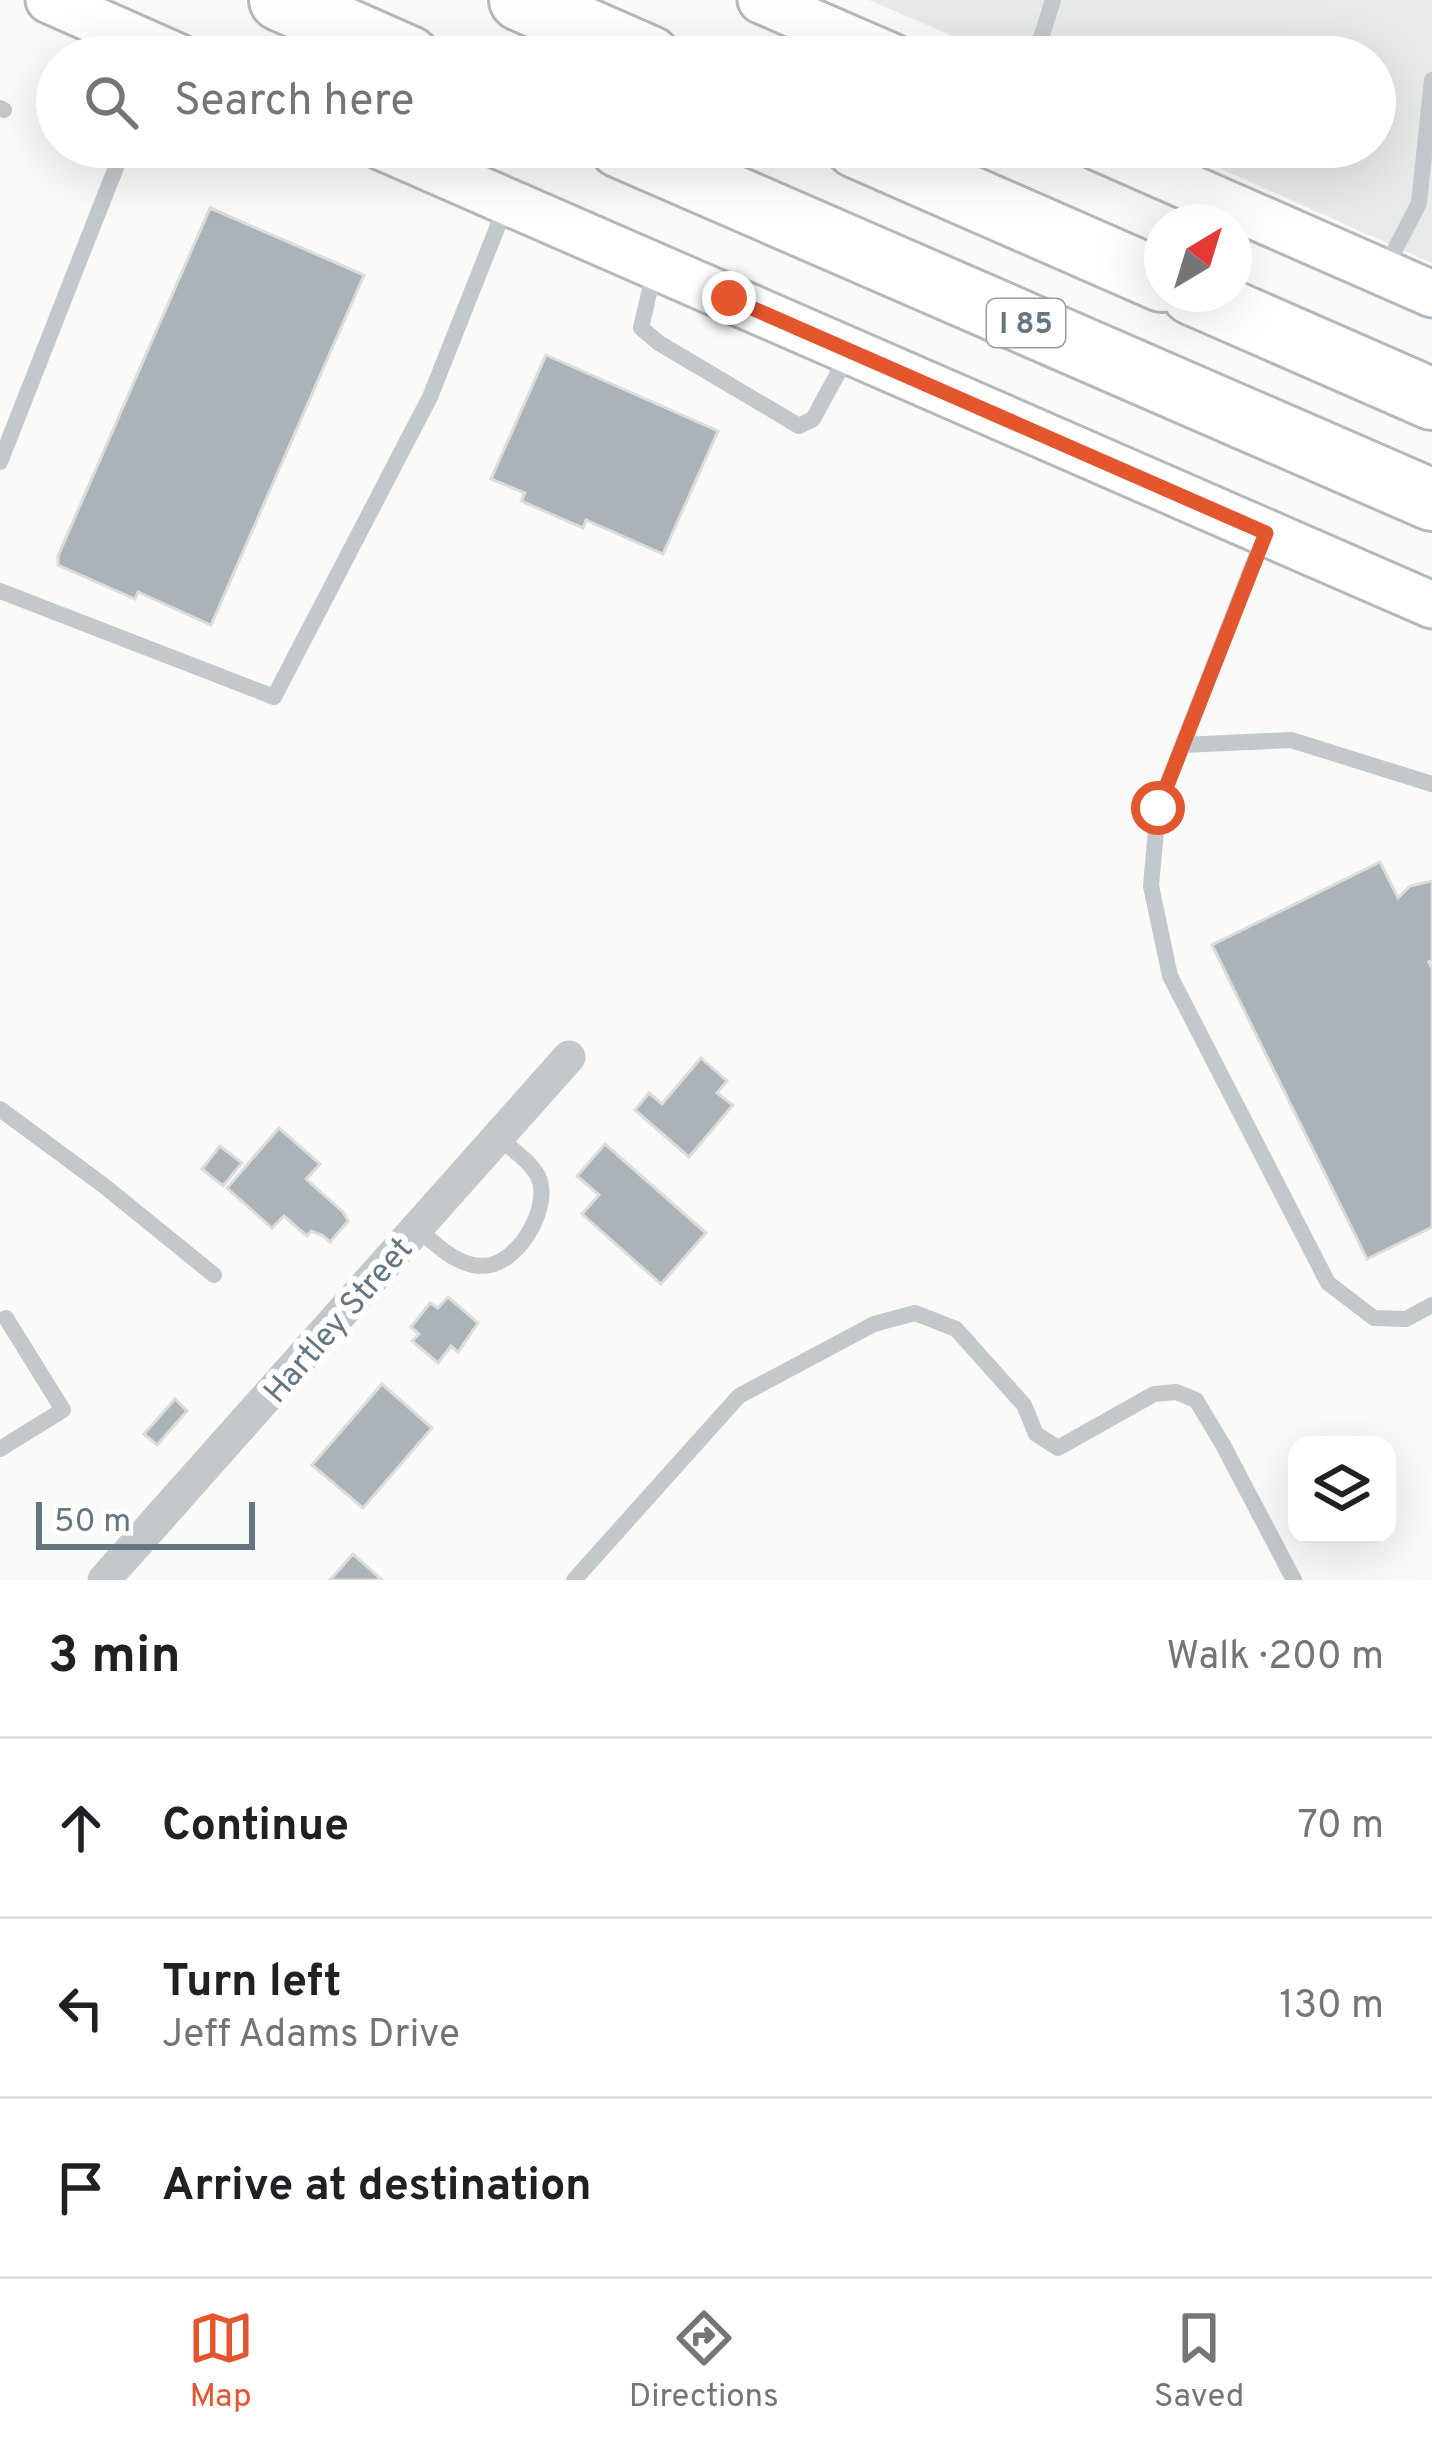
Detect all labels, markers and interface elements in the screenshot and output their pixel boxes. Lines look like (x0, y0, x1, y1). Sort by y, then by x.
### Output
search box (36, 36, 1396, 168)
icon: search (78, 69, 144, 135)
text: Search here (174, 74, 414, 131)
north arrow (1144, 204, 1252, 312)
route end (702, 271, 756, 325)
road number: I 85 (987, 299, 1065, 347)
route start (1131, 781, 1185, 835)
street label: Hartley Street (256, 1230, 424, 1413)
map controls (1288, 1436, 1396, 1544)
button: layers (1288, 1436, 1396, 1544)
scale bar (36, 1496, 255, 1549)
text: 50 m (54, 1502, 131, 1544)
text: 3 min (48, 1626, 181, 1691)
text: Walk · 200 m (1167, 1634, 1384, 1683)
icon: ahead (48, 1795, 114, 1861)
text: Continue (162, 1799, 349, 1856)
text: 70 m (1298, 1803, 1384, 1852)
text: Turn left (162, 1955, 341, 2012)
icon: left (48, 1975, 114, 2041)
text: 130 m (1279, 1983, 1384, 2032)
text: Jeff Adams Drive (162, 2012, 460, 2061)
icon: arrive (48, 2155, 114, 2221)
text: Arrive at destination (162, 2159, 592, 2216)
tab: Map (188, 2305, 254, 2419)
tab: Directions (629, 2305, 779, 2419)
tab: Saved (1154, 2305, 1244, 2419)

